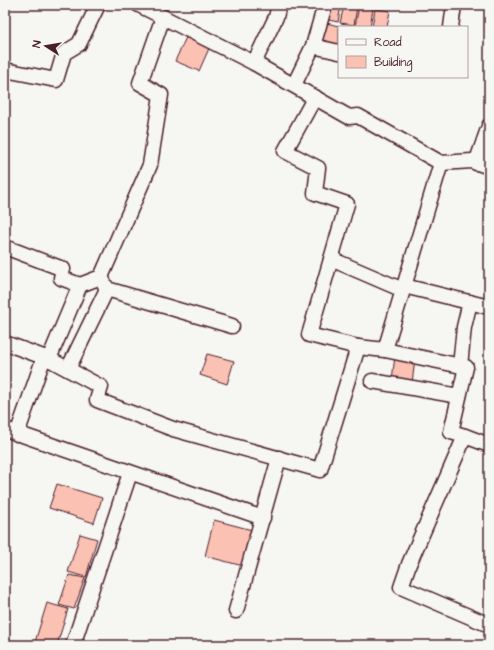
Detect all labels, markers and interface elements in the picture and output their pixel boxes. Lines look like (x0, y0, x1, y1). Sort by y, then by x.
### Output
north arrow (26, 26, 66, 66)
legend (338, 26, 468, 78)
text: Road (374, 34, 402, 51)
text: N (29, 39, 45, 49)
text: Building (374, 54, 412, 72)

